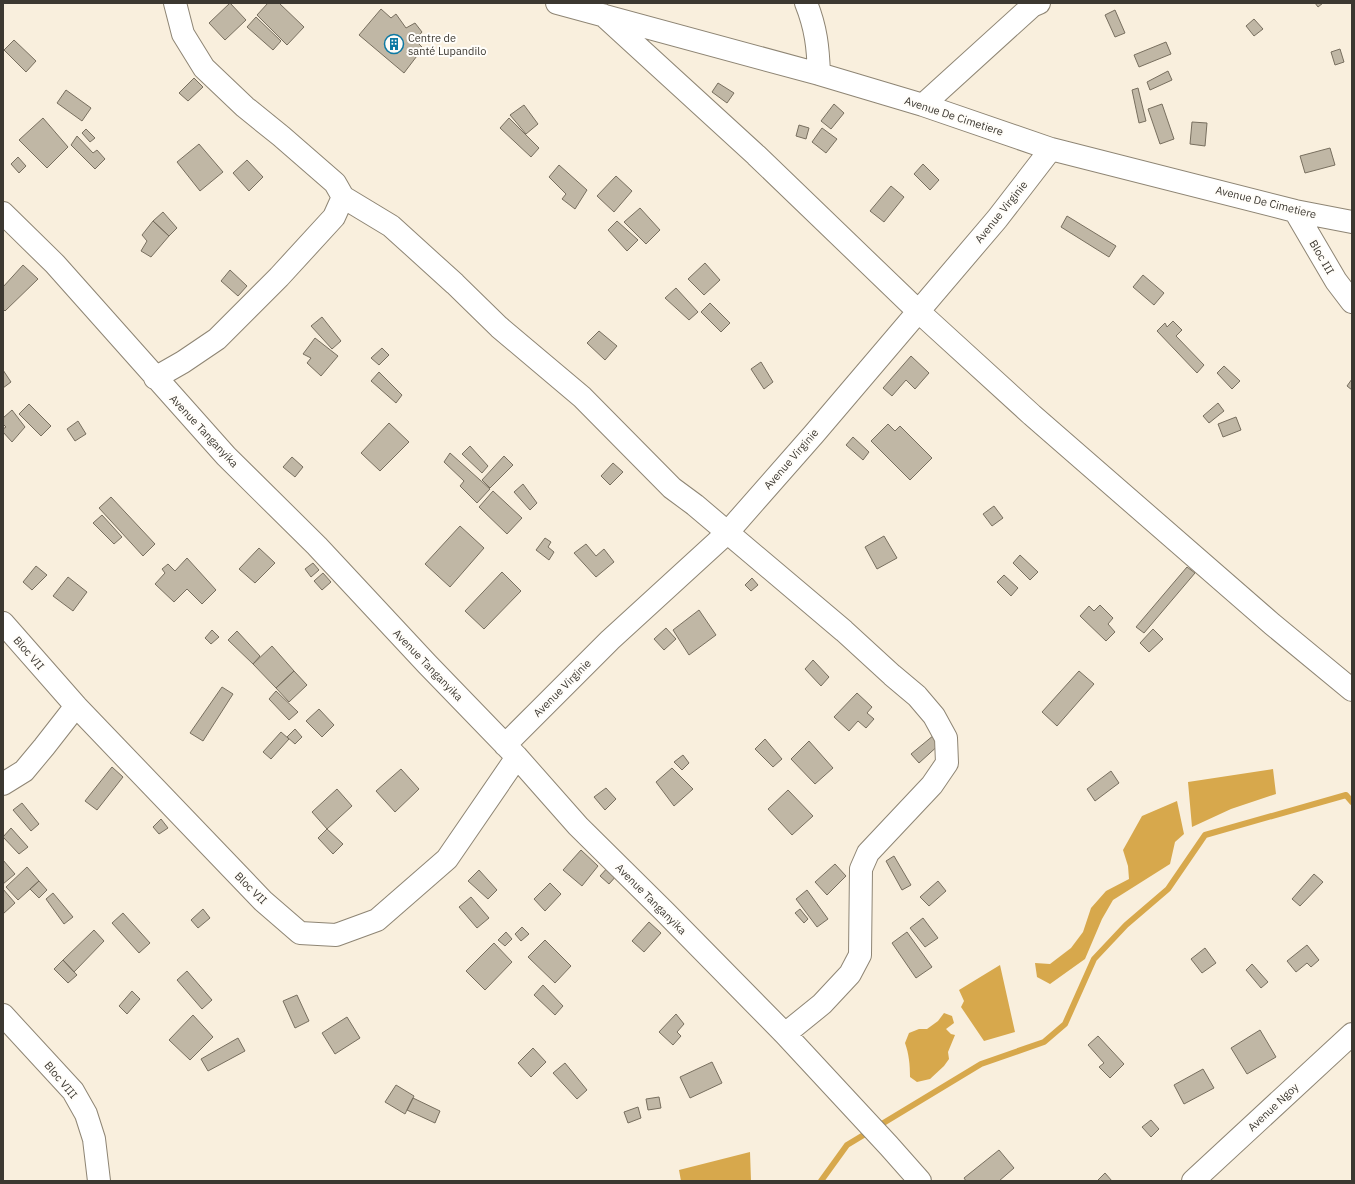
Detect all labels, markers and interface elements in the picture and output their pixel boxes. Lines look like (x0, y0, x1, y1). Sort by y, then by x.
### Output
place label: Centre de santé Lupandilo (408, 31, 486, 58)
building icon: Centre de santé Lupandilo (383, 33, 405, 55)
street label: Avenue De Cimetiere (903, 93, 1005, 139)
street label: Avenue Virginie (972, 178, 1030, 246)
street label: Avenue De Cimetiere (1214, 183, 1318, 221)
street label: Bloc III (1307, 237, 1337, 277)
street label: Avenue Tanganyika (167, 392, 241, 470)
street label: Avenue Virginie (761, 426, 821, 492)
street label: Avenue Tanganyika (390, 626, 466, 704)
street label: Bloc VII (11, 633, 47, 673)
street label: Avenue Virginie (530, 656, 594, 720)
street label: Avenue Tanganyika (613, 861, 689, 937)
street label: Bloc VII (232, 869, 270, 907)
street label: Bloc VIII (41, 1059, 81, 1101)
street label: Avenue Ngoy (1245, 1080, 1302, 1134)

